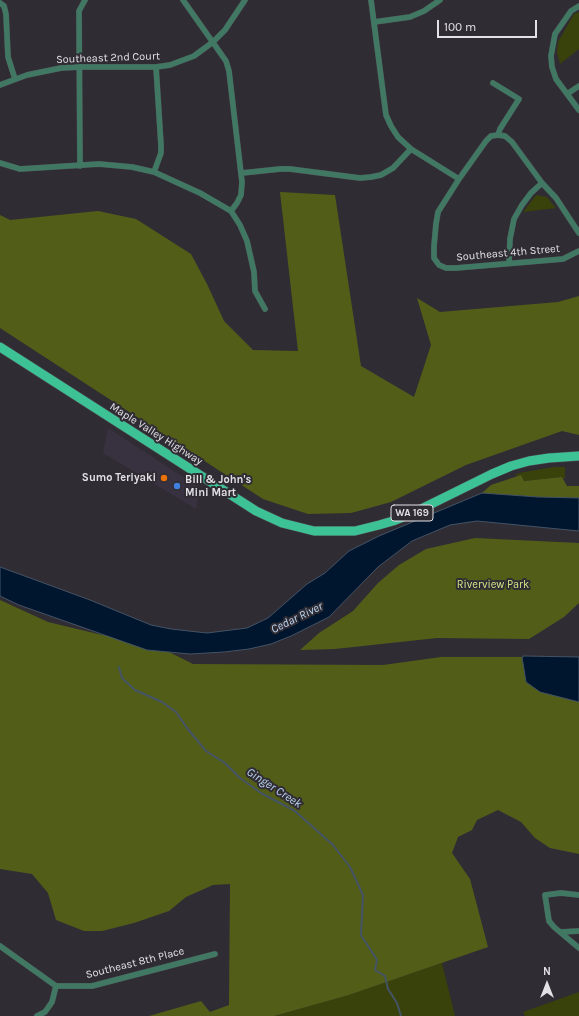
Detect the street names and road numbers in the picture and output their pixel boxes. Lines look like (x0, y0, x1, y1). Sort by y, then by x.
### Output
street label: Southeast 2nd Court (56, 50, 160, 66)
street label: Southeast 4th Street (456, 242, 560, 264)
street label: Maple Valley Highway (107, 400, 205, 468)
road number: WA 169 (391, 505, 433, 521)
street label: Southeast 8th Place (84, 944, 186, 982)

